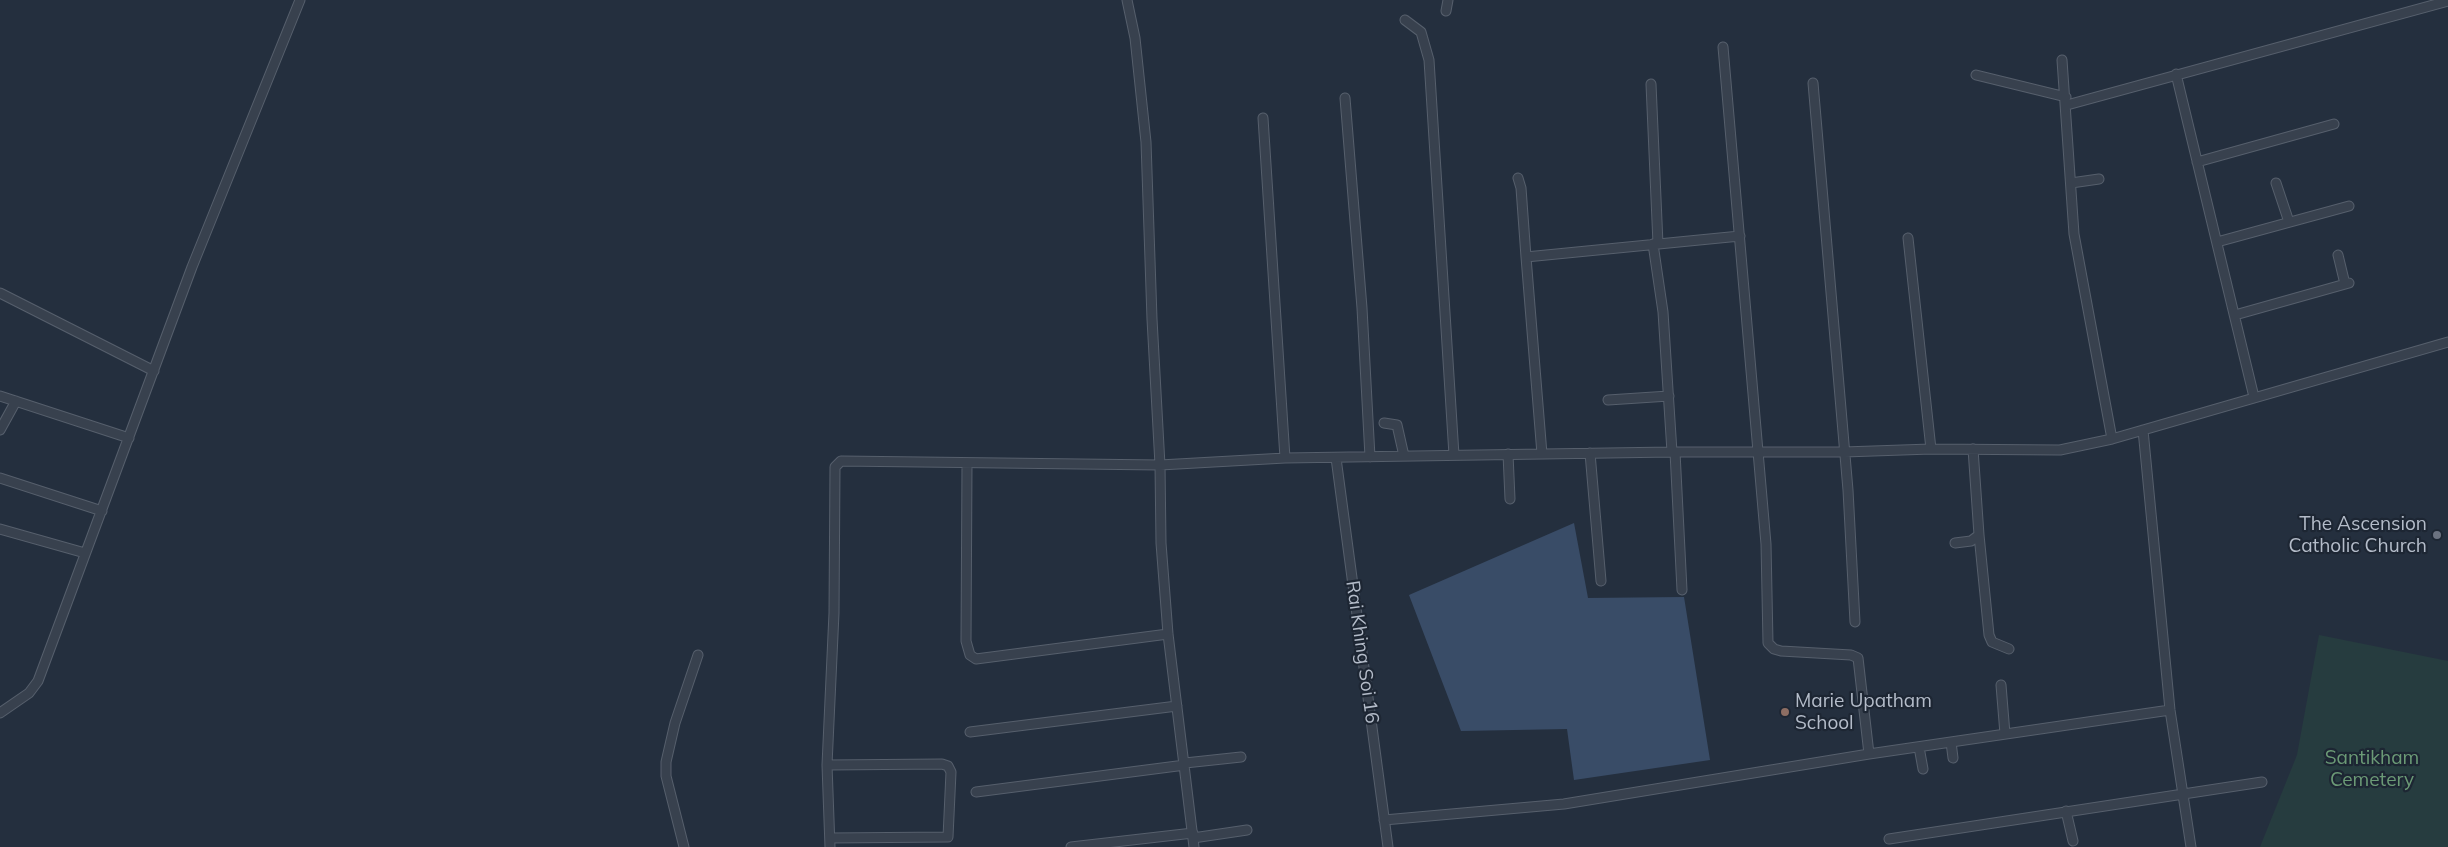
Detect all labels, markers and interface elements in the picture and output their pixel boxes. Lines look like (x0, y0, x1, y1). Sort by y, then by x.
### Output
place label: The Ascension Catholic Church (2288, 513, 2427, 557)
marker: The Ascension Catholic Church (2431, 529, 2443, 541)
street label: Rai Khing Soi 16 (1341, 579, 1383, 725)
place label: Marie Upatham School (1795, 690, 1932, 734)
marker: Marie Upatham School (1779, 706, 1791, 718)
park label: Santikham Cemetery (2325, 747, 2419, 791)

